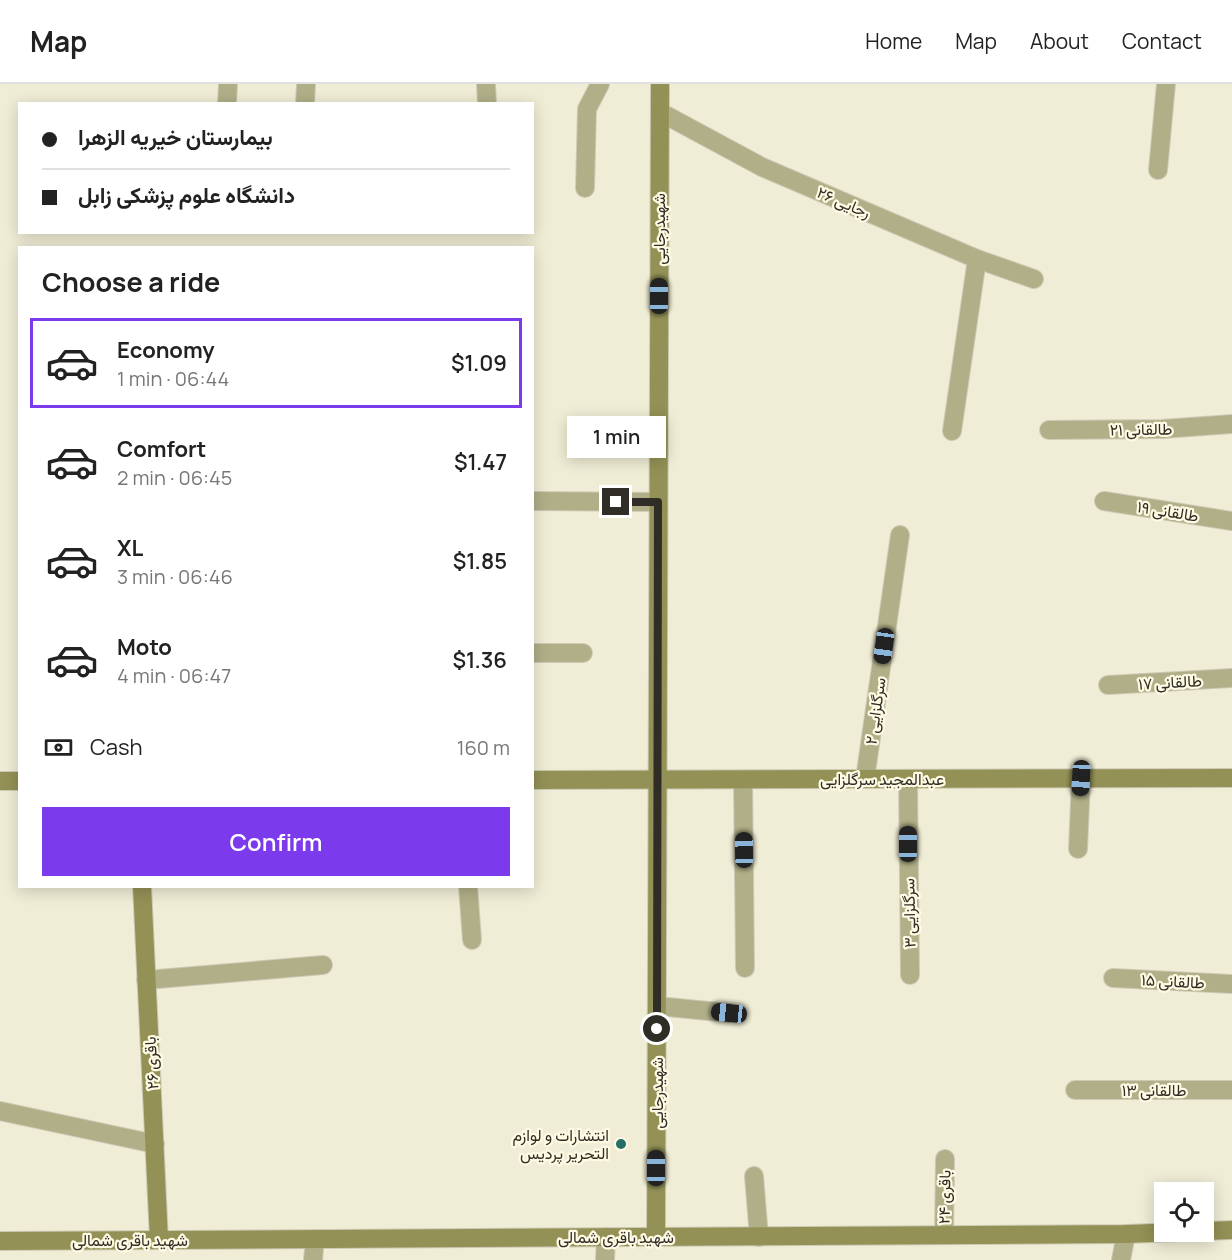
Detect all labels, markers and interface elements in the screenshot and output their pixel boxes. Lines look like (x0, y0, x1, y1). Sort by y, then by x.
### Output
text: Map (30, 22, 87, 60)
text: Home (865, 27, 922, 55)
text: Map (955, 27, 997, 55)
text: About (1030, 27, 1089, 55)
text: Contact (1122, 27, 1202, 55)
text: بیمارستان خیریه الزهرا (78, 122, 273, 152)
text: دانشگاه علوم پزشکی زابل (78, 180, 295, 210)
street label: رجایی ۲۶ (814, 181, 874, 223)
street label: شهیدرجایی (648, 193, 670, 265)
text: Choose a ride (42, 263, 220, 300)
car (650, 278, 668, 314)
text: Economy (117, 335, 215, 365)
icon: car (45, 336, 99, 390)
text: $1.09 (451, 348, 507, 378)
text: 1 min · 06:44 (117, 365, 229, 392)
callout: 1 min (566, 415, 666, 457)
street label: طالقانی ۲۱ (1110, 417, 1172, 441)
text: 1 min (593, 423, 640, 450)
text: Comfort (117, 434, 206, 464)
icon: car (45, 435, 99, 489)
text: $1.47 (454, 447, 507, 477)
text: 2 min · 06:45 (117, 464, 232, 491)
route end (602, 488, 629, 515)
street label: طالقانی ۱۹ (1136, 495, 1200, 527)
text: XL (117, 533, 143, 563)
icon: car (45, 534, 99, 588)
text: $1.85 (453, 546, 507, 576)
text: 3 min · 06:46 (117, 563, 233, 590)
car (873, 627, 895, 665)
text: Moto (117, 632, 172, 662)
icon: car (45, 633, 99, 687)
text: $1.36 (453, 645, 507, 675)
text: 4 min · 06:47 (117, 662, 231, 689)
street label: طالقانی ۱۷ (1138, 669, 1202, 695)
street label: سرگلزایی ۲ (859, 676, 891, 746)
icon: cash (42, 731, 75, 764)
text: Cash (90, 732, 143, 762)
text: 160 m (457, 734, 510, 761)
car (1071, 760, 1091, 796)
street label: عبدالمجید سرگلزایی (820, 768, 944, 790)
button: Confirm (42, 807, 510, 876)
car (899, 826, 917, 862)
car (735, 832, 753, 868)
street label: سرگلزایی ۳ (897, 878, 921, 948)
street label: طالقانی ۱۵ (1141, 968, 1205, 994)
car (710, 1002, 748, 1024)
route start (643, 1015, 670, 1042)
street label: باقری ۲۶ (139, 1036, 163, 1090)
street label: شهیدرجایی (646, 1057, 668, 1129)
street label: طالقانی ۱۳ (1122, 1079, 1186, 1101)
place label: انتشارات و لوازم التحریر پردیس (513, 1124, 609, 1165)
marker: انتشارات و لوازم التحریر پردیس (614, 1137, 628, 1151)
car (647, 1150, 665, 1186)
street label: باقری ۲۴ (933, 1170, 955, 1224)
map controls (1154, 1182, 1214, 1242)
button: locate (1154, 1182, 1214, 1242)
street label: شهید باقری شمالی (558, 1226, 674, 1248)
street label: شهید باقری شمالی (72, 1229, 188, 1251)

